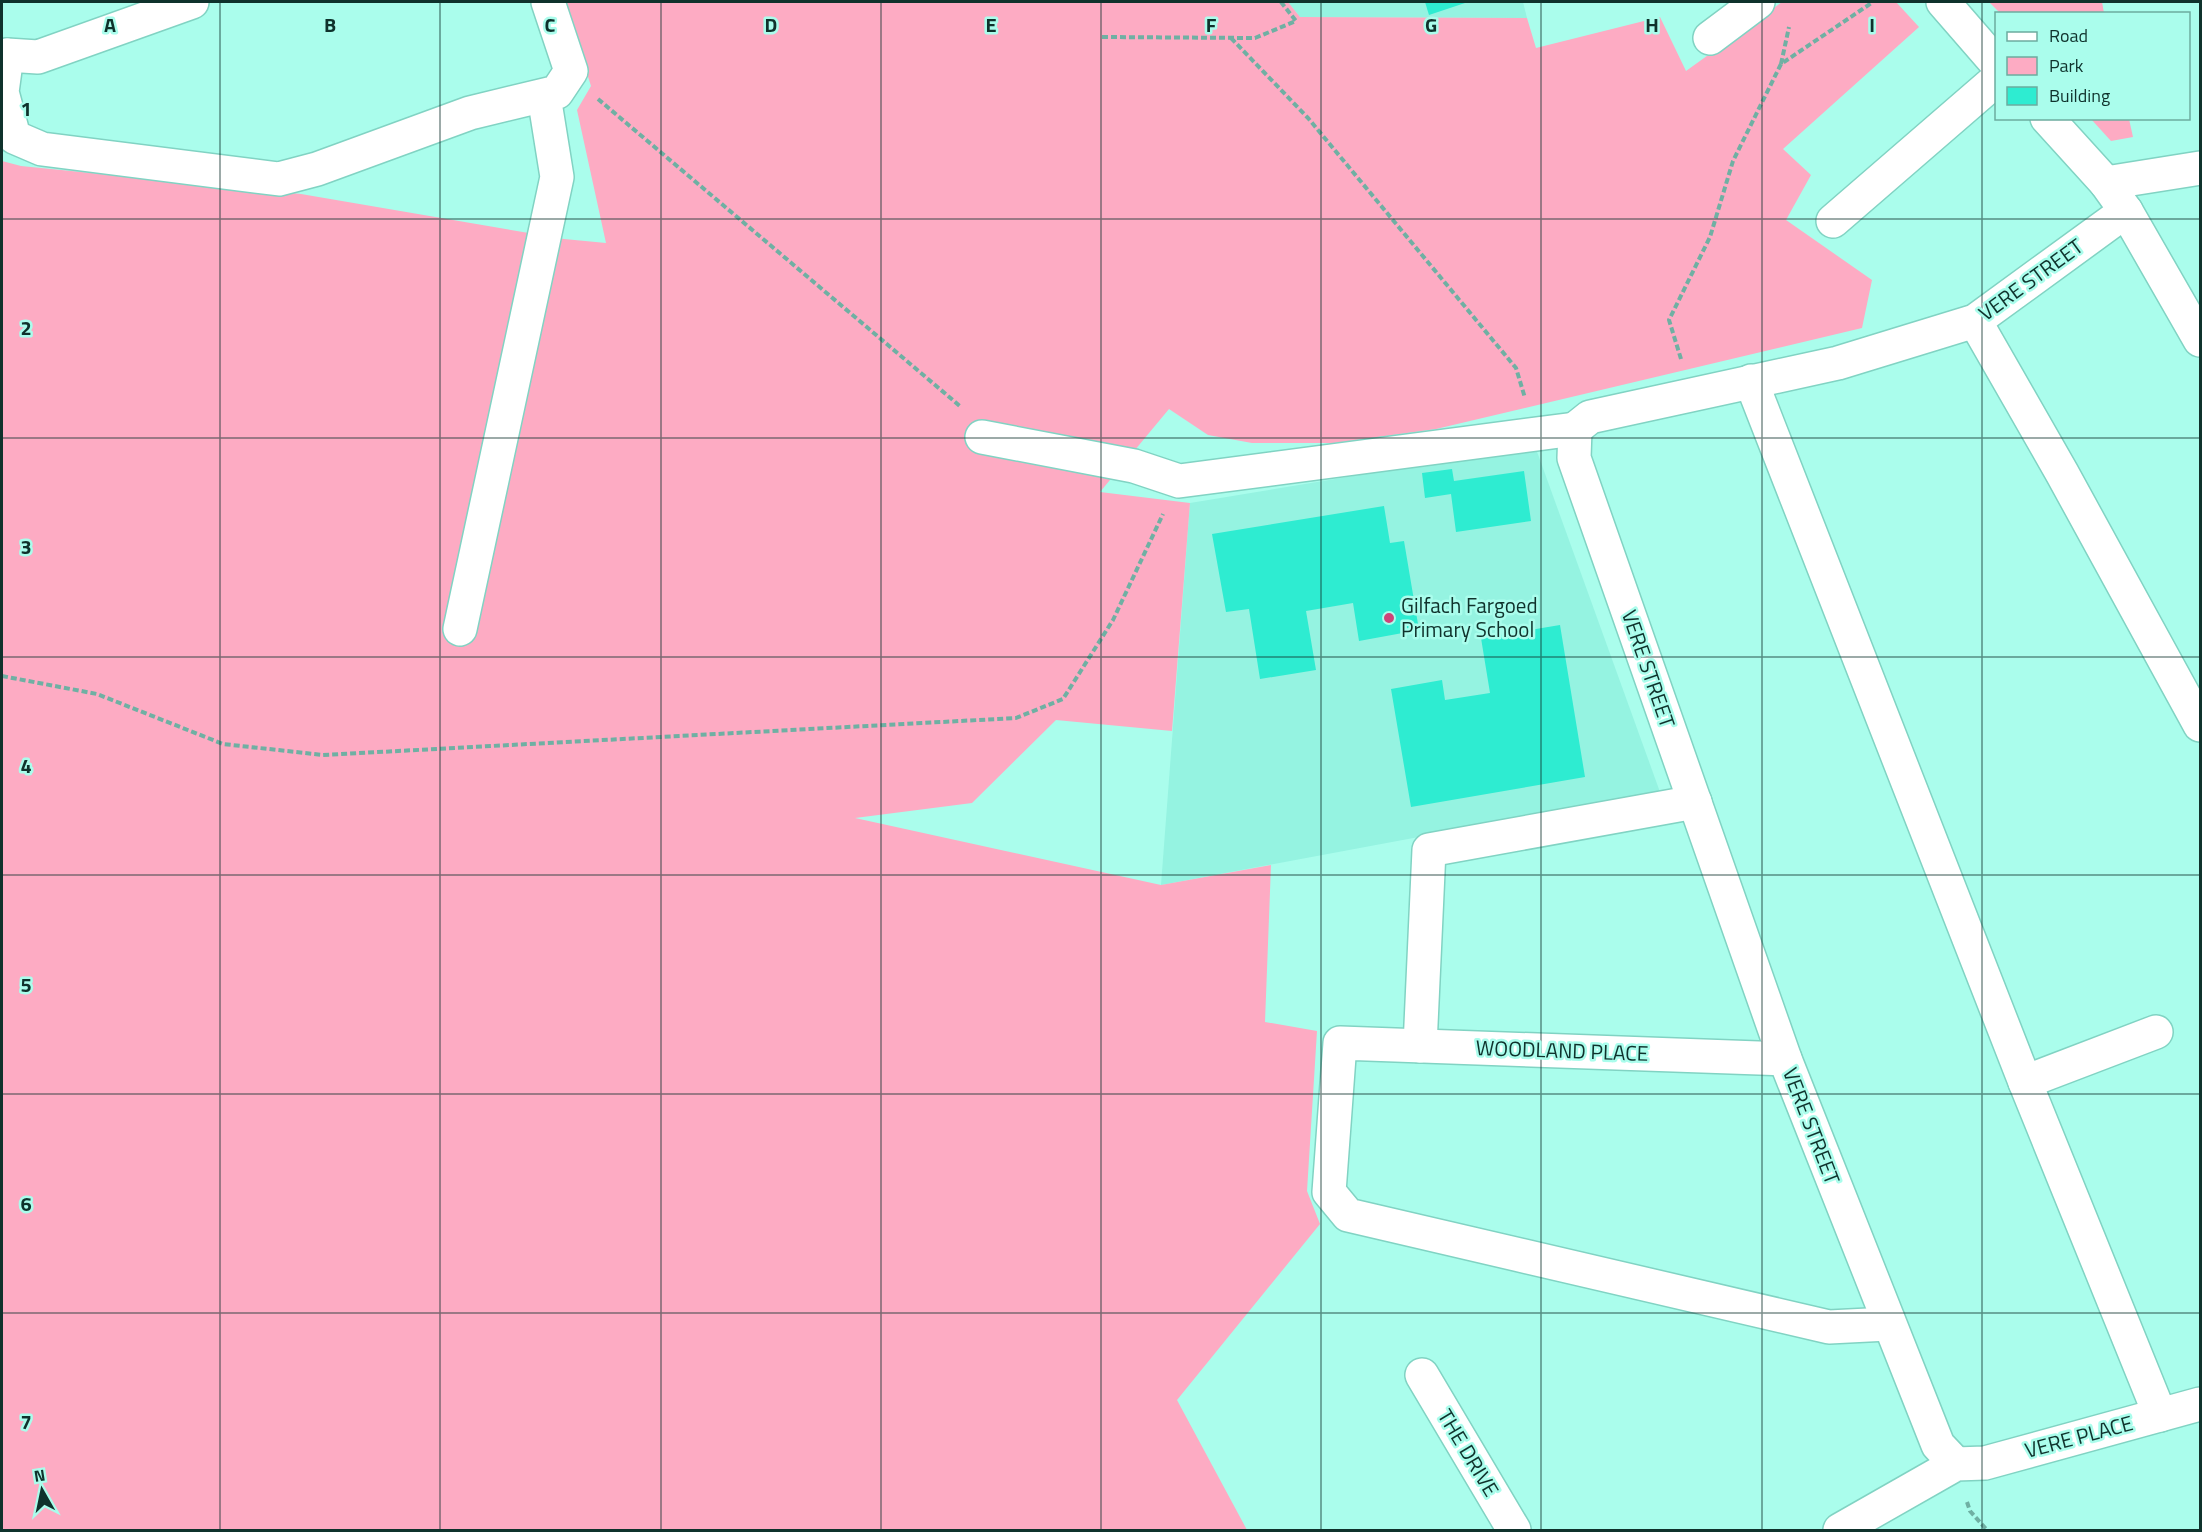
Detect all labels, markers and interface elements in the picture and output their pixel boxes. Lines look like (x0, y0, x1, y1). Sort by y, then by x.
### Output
text: A (104, 9, 116, 40)
text: B (324, 9, 336, 40)
text: C (545, 9, 556, 40)
text: D (765, 9, 777, 40)
text: E (985, 9, 997, 40)
text: F (1206, 9, 1217, 40)
text: G (1425, 9, 1437, 40)
text: H (1645, 9, 1659, 40)
text: I (1869, 9, 1875, 40)
legend (1995, 12, 2190, 120)
text: Road (2049, 22, 2088, 49)
text: Park (2049, 52, 2084, 79)
text: Building (2049, 82, 2110, 109)
text: 1 (20, 93, 32, 124)
street label: VERE STREET (1971, 230, 2089, 328)
text: 2 (20, 312, 32, 343)
text: 3 (20, 531, 32, 562)
place label: Gilfach Fargoed Primary School (1401, 589, 1538, 645)
street label: VERE STREET (1614, 605, 1684, 732)
marker: Gilfach Fargoed Primary School (1382, 611, 1396, 625)
text: 4 (20, 750, 32, 781)
text: 5 (20, 969, 32, 1000)
street label: WOODLAND PLACE (1475, 1031, 1649, 1069)
street label: VERE STREET (1775, 1063, 1849, 1189)
text: 6 (20, 1188, 32, 1219)
street label: THE DRIVE (1430, 1403, 1508, 1502)
text: 7 (20, 1406, 32, 1437)
street label: VERE PLACE (2021, 1406, 2136, 1466)
north arrow (12, 1460, 72, 1520)
text: N (32, 1462, 47, 1488)

